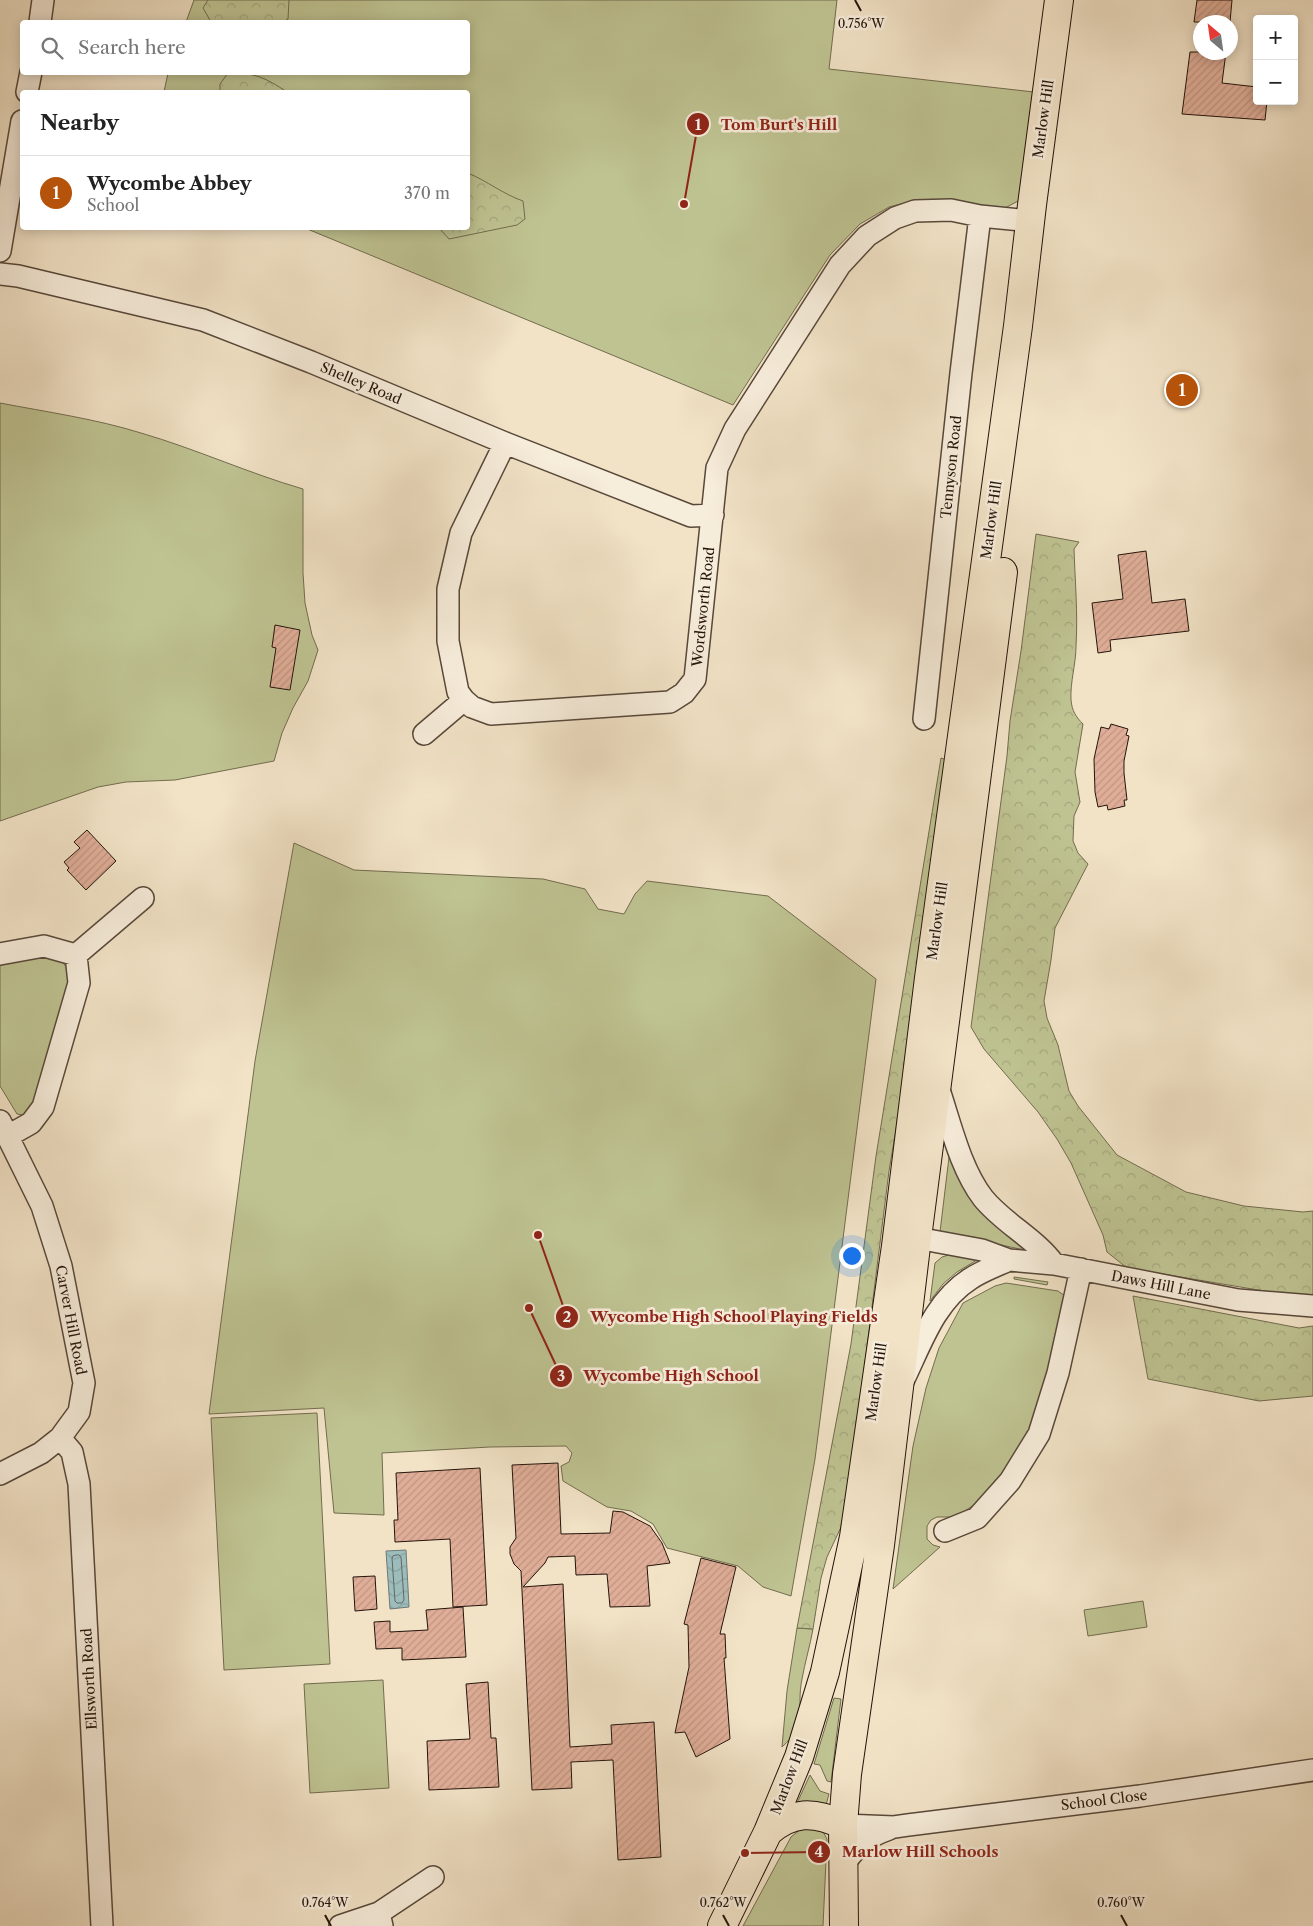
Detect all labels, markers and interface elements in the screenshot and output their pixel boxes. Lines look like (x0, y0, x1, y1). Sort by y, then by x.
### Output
north arrow (1193, 15, 1238, 60)
map controls (1253, 15, 1298, 105)
button: + (1253, 15, 1298, 60)
text: 0.756°W (838, 16, 885, 31)
search box (20, 20, 470, 75)
icon: search (38, 34, 66, 62)
text: Search here (78, 36, 186, 59)
button: − (1253, 60, 1298, 105)
street label: Marlow Hill (1029, 79, 1057, 159)
callout: Tom Burt's Hill (685, 109, 847, 139)
text: Nearby (40, 110, 119, 135)
text: 1 (695, 115, 702, 134)
text: Tom Burt's Hill (721, 115, 837, 134)
text: Wycombe Abbey (87, 172, 251, 195)
text: 1 (52, 183, 60, 203)
text: 370 m (404, 183, 450, 203)
text: School (87, 195, 139, 215)
street label: Shelley Road (318, 358, 405, 408)
pin: 1 (1166, 371, 1198, 409)
street label: Tennyson Road (937, 414, 965, 519)
street label: Marlow Hill (977, 480, 1005, 560)
street label: Wordsworth Road (688, 546, 718, 669)
street label: Marlow Hill (923, 881, 951, 961)
your location (839, 1243, 865, 1269)
street label: Carver Hill Road (52, 1264, 91, 1377)
street label: Daws Hill Lane (1110, 1267, 1212, 1303)
callout: Wycombe High School Playing Fields (555, 1302, 887, 1332)
text: 2 (563, 1307, 572, 1326)
text: Wycombe High School Playing Fields (589, 1307, 878, 1326)
street label: Marlow Hill (862, 1342, 890, 1422)
callout: Wycombe High School (549, 1361, 769, 1391)
text: 3 (557, 1366, 565, 1385)
text: Wycombe High School (582, 1366, 759, 1385)
street label: Ellsworth Road (77, 1627, 101, 1730)
street label: Marlow Hill (766, 1737, 812, 1817)
street label: School Close (1060, 1786, 1148, 1814)
callout: Marlow Hill Schools (807, 1837, 1009, 1867)
text: 4 (815, 1842, 824, 1861)
text: Marlow Hill Schools (842, 1842, 998, 1861)
text: 0.764°W (301, 1895, 349, 1910)
text: 0.762°W (699, 1895, 747, 1910)
text: 0.760°W (1097, 1895, 1146, 1910)

